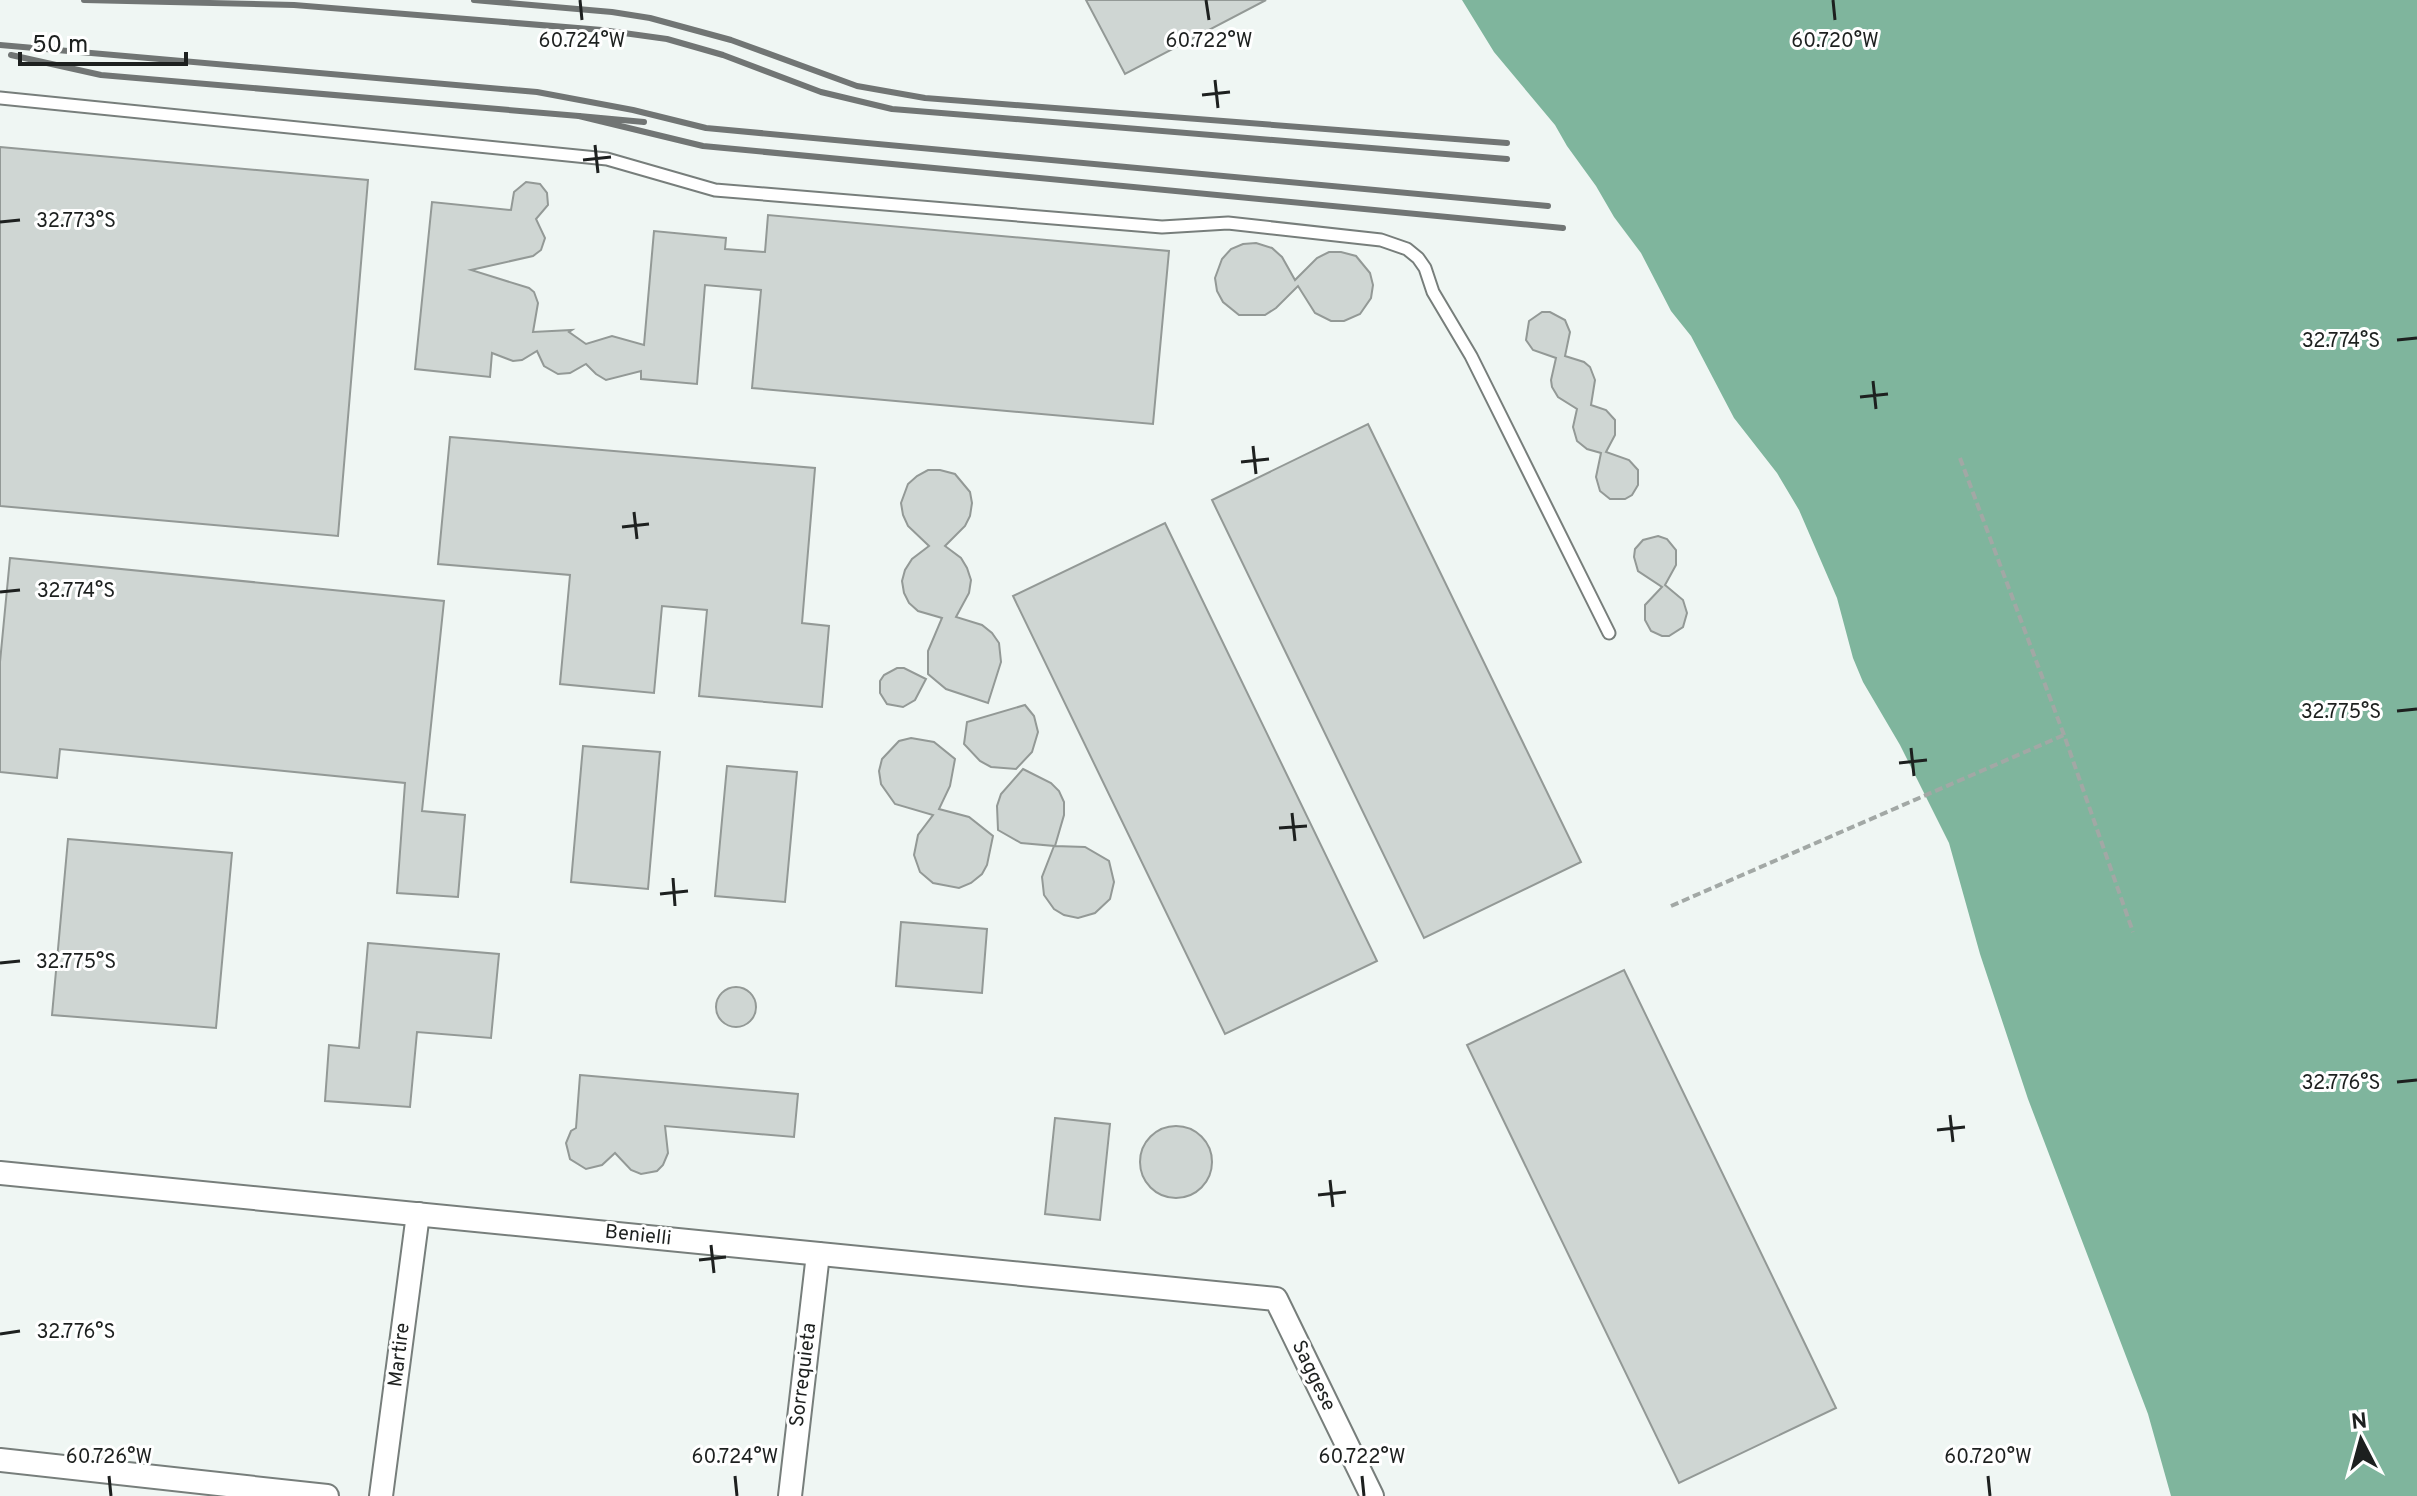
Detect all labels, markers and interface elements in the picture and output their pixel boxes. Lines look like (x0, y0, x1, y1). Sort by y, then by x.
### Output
scale bar (20, 16, 186, 66)
text: 60.724°W (539, 29, 625, 55)
text: 60.722°W (1166, 29, 1252, 55)
text: 60.720°W (1791, 29, 1879, 55)
text: 50 m (32, 31, 88, 61)
text: 32.773°S (36, 209, 116, 235)
text: 32.774°S (2302, 329, 2380, 355)
text: 32.774°S (37, 579, 115, 605)
text: 32.775°S (2301, 700, 2381, 726)
text: 32.775°S (36, 950, 116, 976)
text: 32.776°S (2301, 1071, 2381, 1097)
street label: Benielli (603, 1220, 673, 1252)
text: 32.776°S (36, 1320, 116, 1346)
street label: Martire (383, 1321, 417, 1389)
street label: Sorrequieta (785, 1321, 823, 1429)
street label: Saggese (1285, 1336, 1341, 1416)
north arrow (2321, 1400, 2401, 1480)
text: N (2350, 1408, 2368, 1437)
text: 60.726°W (66, 1445, 152, 1471)
text: 60.724°W (692, 1445, 778, 1471)
text: 60.722°W (1319, 1445, 1405, 1471)
text: 60.720°W (1944, 1445, 2032, 1471)

